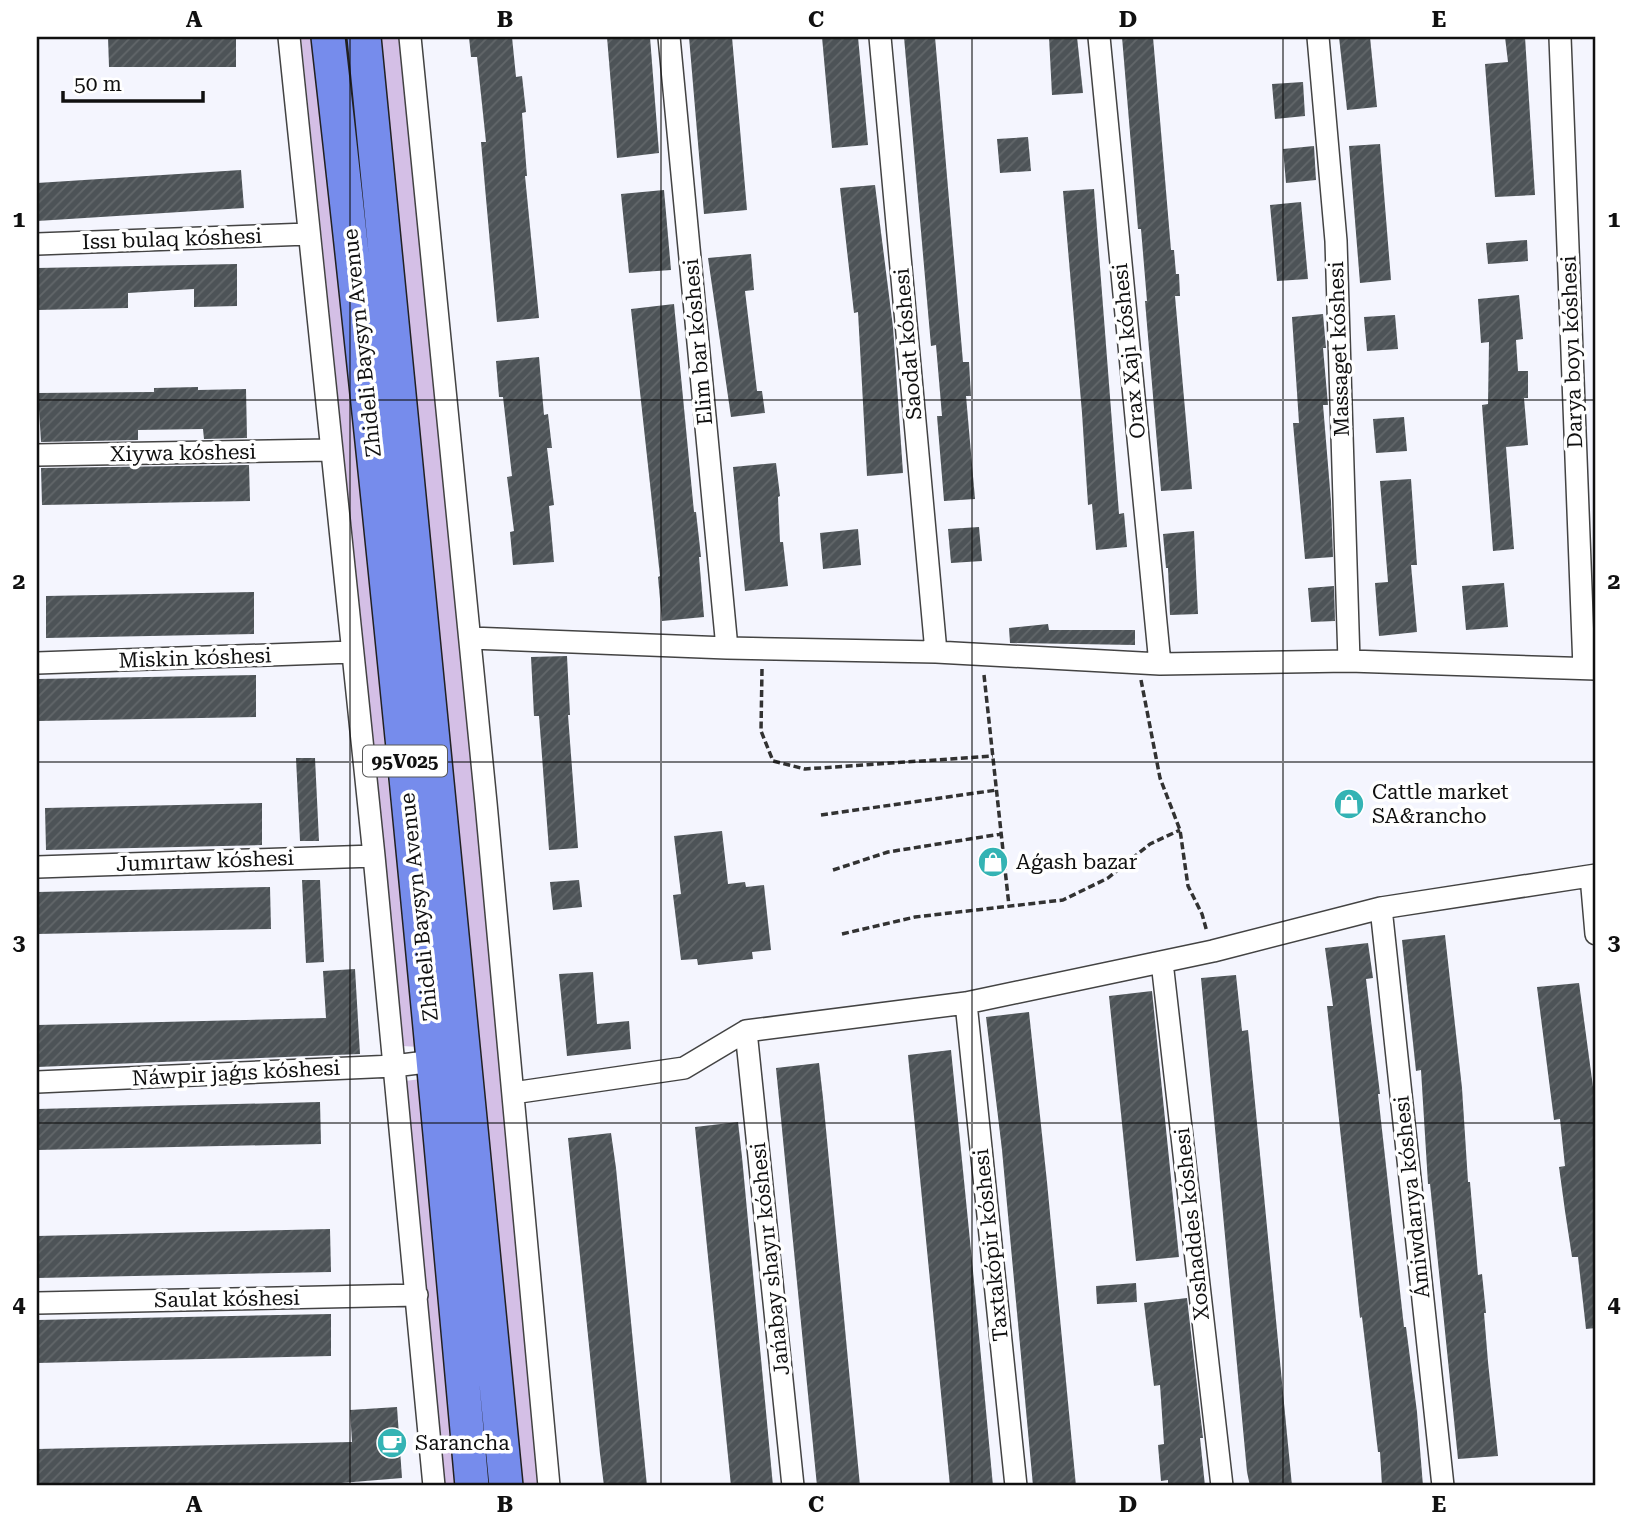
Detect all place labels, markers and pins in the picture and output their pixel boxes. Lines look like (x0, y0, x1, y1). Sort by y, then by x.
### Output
place label: Cattle market SA&rancho (1372, 780, 1509, 828)
shop icon: Cattle market SA&rancho (1332, 787, 1366, 821)
shop icon: Aǵash bazar (976, 845, 1010, 879)
place label: Aǵash bazar (1016, 850, 1138, 874)
cafe icon: Sarancha (375, 1426, 409, 1460)
place label: Sarancha (415, 1431, 510, 1455)

